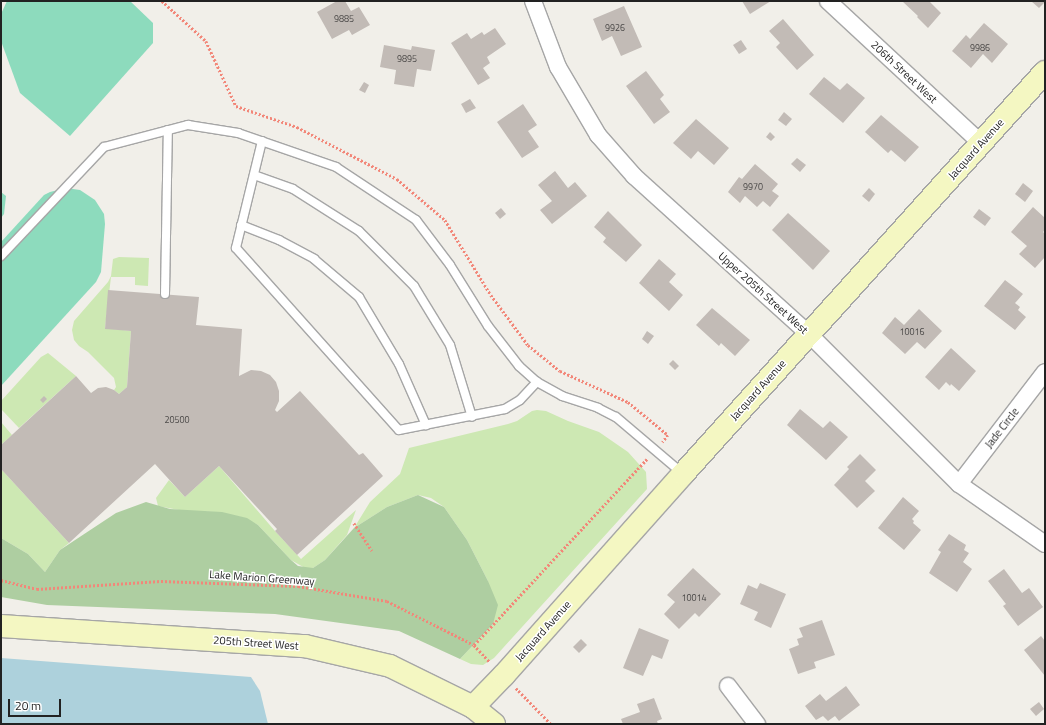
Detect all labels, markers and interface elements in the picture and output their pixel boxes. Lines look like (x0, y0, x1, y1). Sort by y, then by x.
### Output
house number: 9885 (334, 14, 354, 24)
house number: 9926 (605, 23, 625, 33)
street label: 206th Street West (868, 38, 940, 106)
house number: 9986 (970, 43, 990, 53)
house number: 9895 (397, 54, 417, 64)
street label: Jacquard Avenue (945, 116, 1007, 182)
house number: 9970 (743, 182, 763, 192)
street label: Upper 205th Street West (715, 249, 811, 337)
house number: 10016 (899, 327, 925, 337)
street label: Jacquard Avenue (727, 357, 789, 423)
street label: Jade Circle (982, 405, 1022, 451)
house number: 20500 (164, 415, 190, 425)
street label: Lake Marion Greenway (209, 568, 315, 588)
house number: 10014 (681, 593, 707, 603)
street label: Jacquard Avenue (512, 598, 574, 664)
street label: 205th Street West (213, 633, 299, 653)
scale bar (10, 691, 63, 717)
text: 20 m (15, 696, 41, 715)

